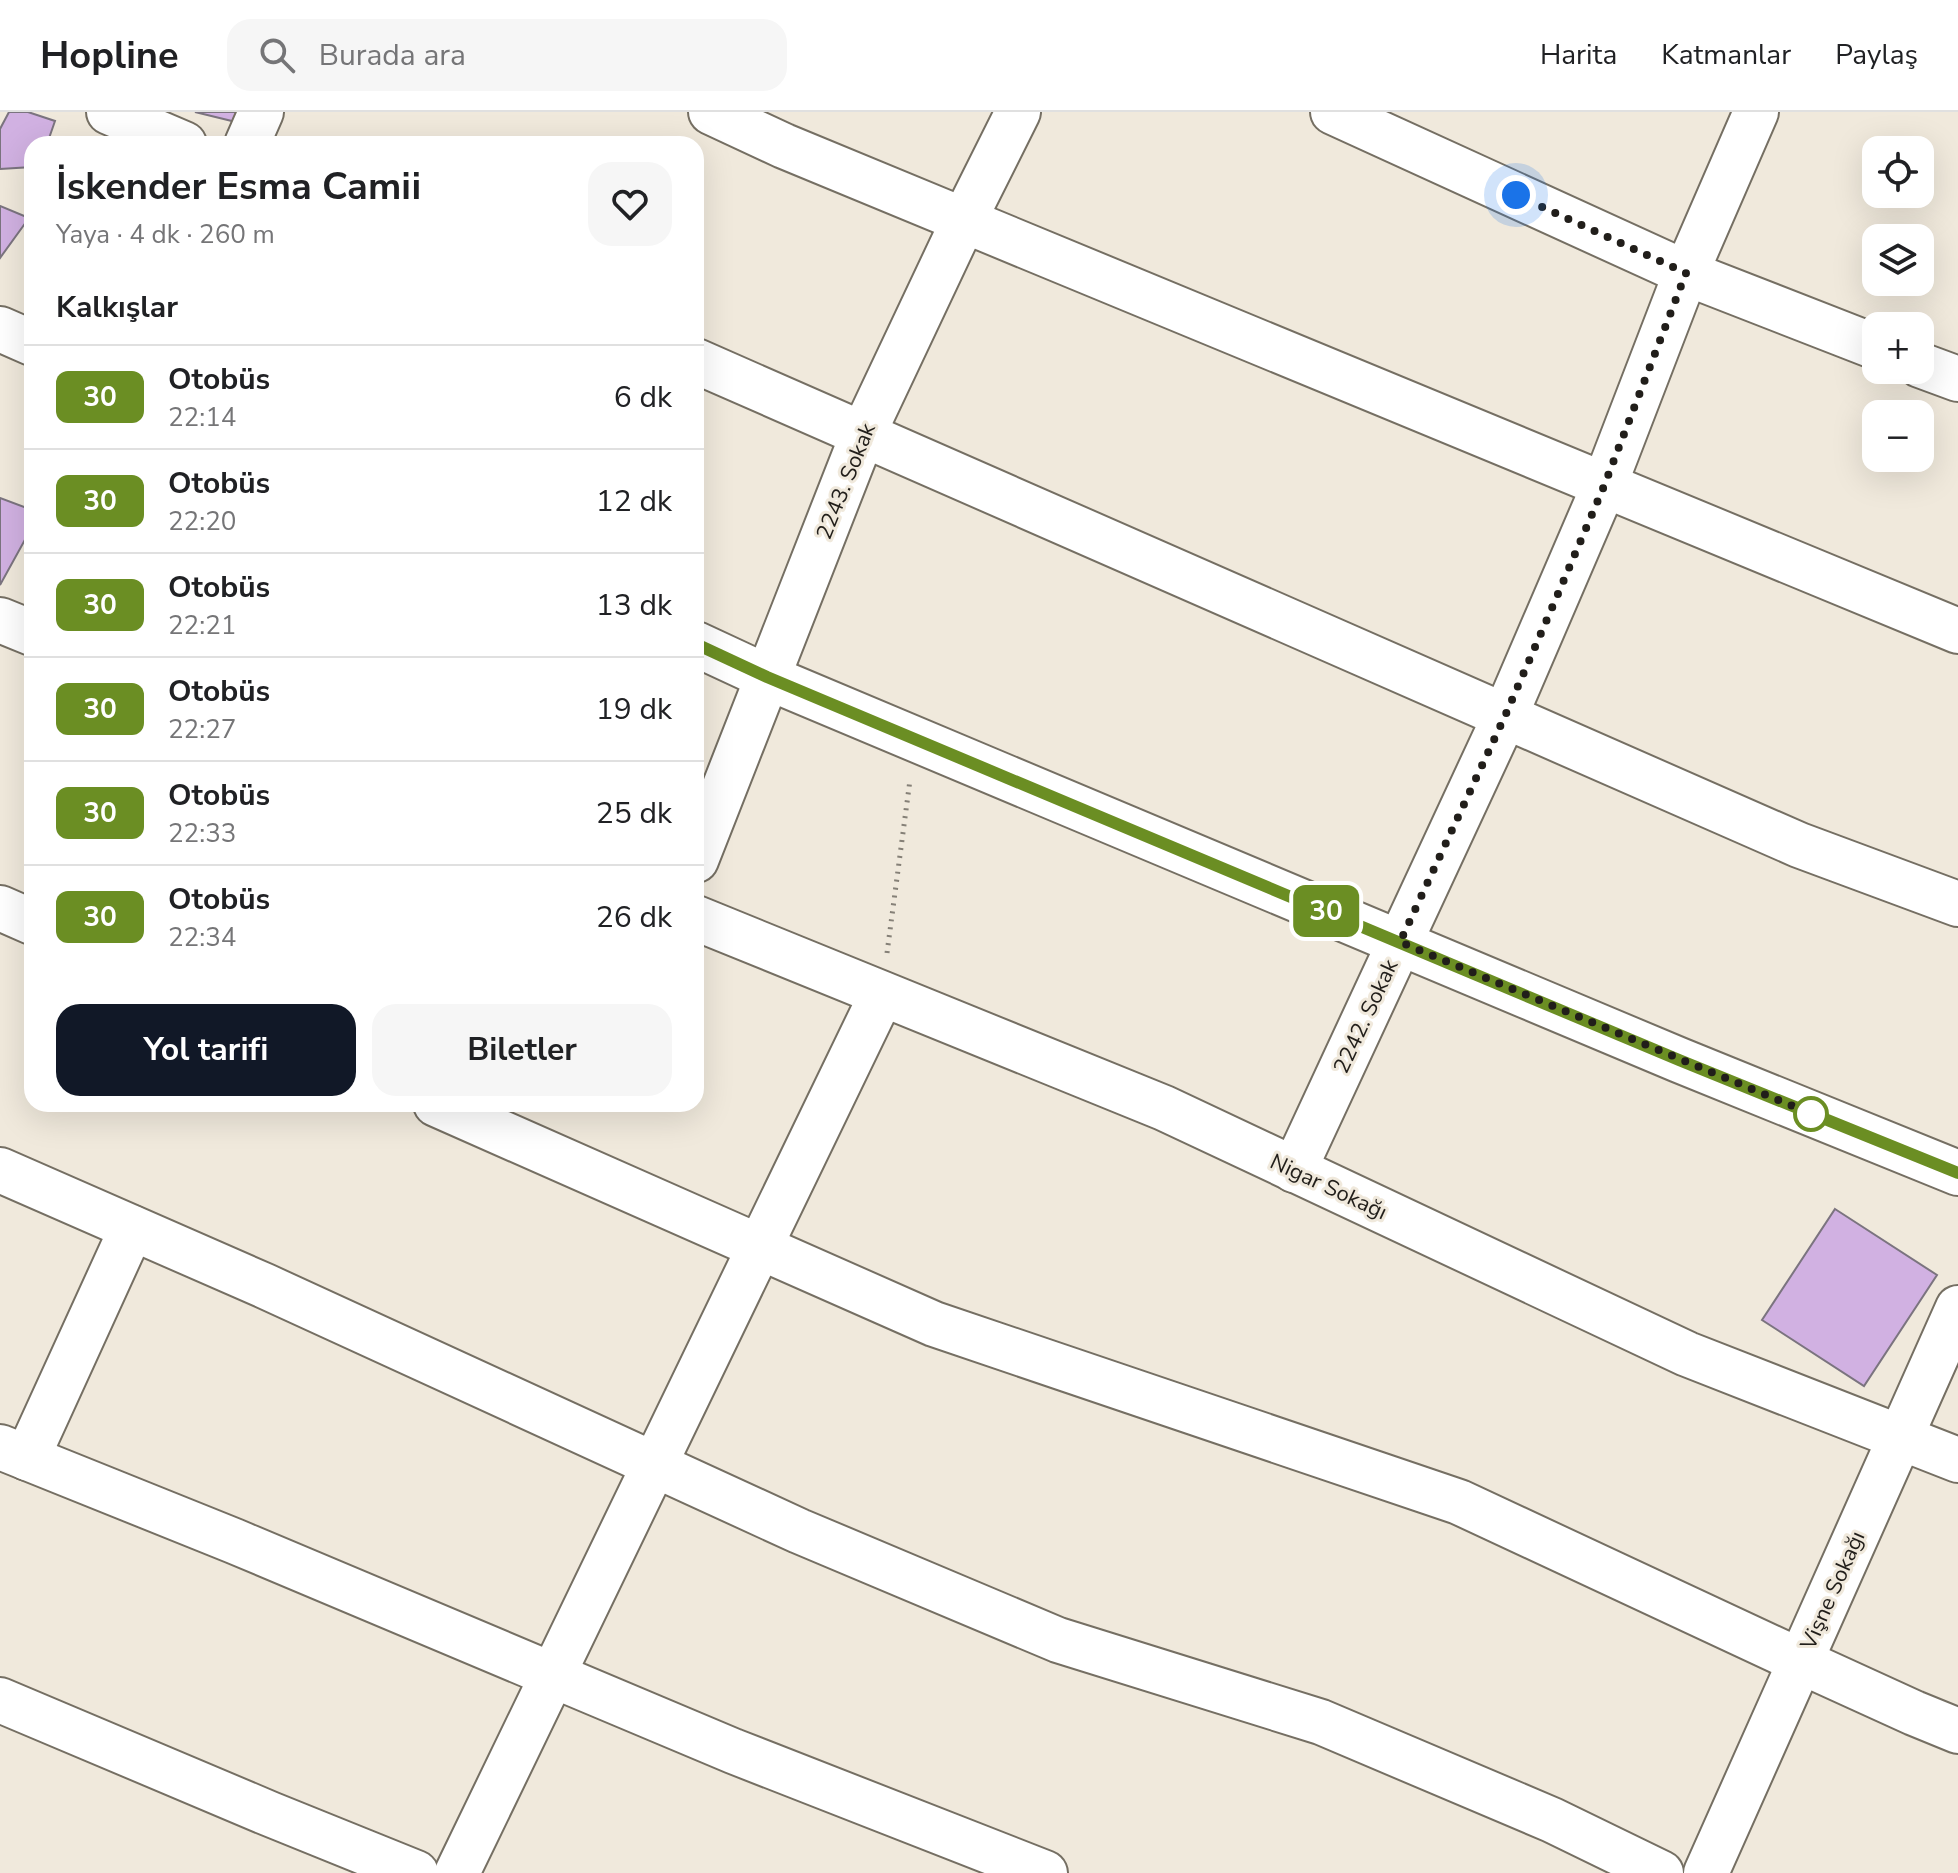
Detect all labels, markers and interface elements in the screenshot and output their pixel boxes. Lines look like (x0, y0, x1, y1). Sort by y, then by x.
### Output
search box (227, 19, 787, 91)
text: Hopline (40, 30, 179, 81)
icon: search (255, 33, 299, 77)
text: Burada ara (319, 35, 466, 76)
text: Harita (1540, 36, 1617, 74)
text: Katmanlar (1661, 36, 1791, 74)
text: Paylaş (1835, 36, 1918, 74)
map controls (1862, 136, 1934, 472)
button: locate (1862, 136, 1934, 208)
text: İskender Esma Camii (56, 161, 421, 212)
button: heart (588, 162, 672, 246)
your location (1496, 175, 1536, 215)
text: Yaya · 4 dk · 260 m (56, 217, 275, 252)
button: layers (1862, 224, 1934, 296)
text: Kalkışlar (56, 287, 178, 328)
button: + (1862, 312, 1934, 384)
text: Otobüs (168, 359, 270, 400)
text: 6 dk (614, 377, 672, 418)
text: 30 (83, 378, 117, 416)
text: 22:14 (168, 400, 236, 435)
button: − (1862, 400, 1934, 472)
street label: 2243. Sokak (809, 418, 883, 544)
text: Otobüs (168, 463, 270, 504)
text: 12 dk (596, 481, 672, 522)
text: 30 (83, 482, 117, 520)
text: 22:20 (168, 504, 236, 539)
text: Otobüs (168, 567, 270, 608)
text: 13 dk (596, 585, 672, 626)
text: 30 (83, 586, 117, 624)
text: 22:21 (168, 608, 236, 643)
text: Otobüs (168, 671, 270, 712)
text: 19 dk (596, 689, 672, 730)
text: 30 (83, 690, 117, 728)
text: 22:27 (168, 712, 236, 747)
text: Otobüs (168, 775, 270, 816)
text: 25 dk (596, 793, 672, 834)
text: 30 (83, 794, 117, 832)
text: 22:33 (168, 816, 236, 851)
text: Otobüs (168, 879, 270, 920)
line badge: 30 (1290, 885, 1362, 937)
text: 30 (1309, 892, 1343, 930)
text: 26 dk (596, 897, 672, 938)
text: 30 (83, 898, 117, 936)
text: 22:34 (168, 920, 236, 955)
street label: 2242. Sokak (1326, 954, 1406, 1078)
button: Yol tarifi (56, 1004, 356, 1096)
button: Biletler (372, 1004, 672, 1096)
unlabelled marker (1794, 1097, 1828, 1131)
street label: Nigar Sokağı (1265, 1147, 1392, 1227)
street label: Vişne Sokağı (1793, 1526, 1872, 1655)

